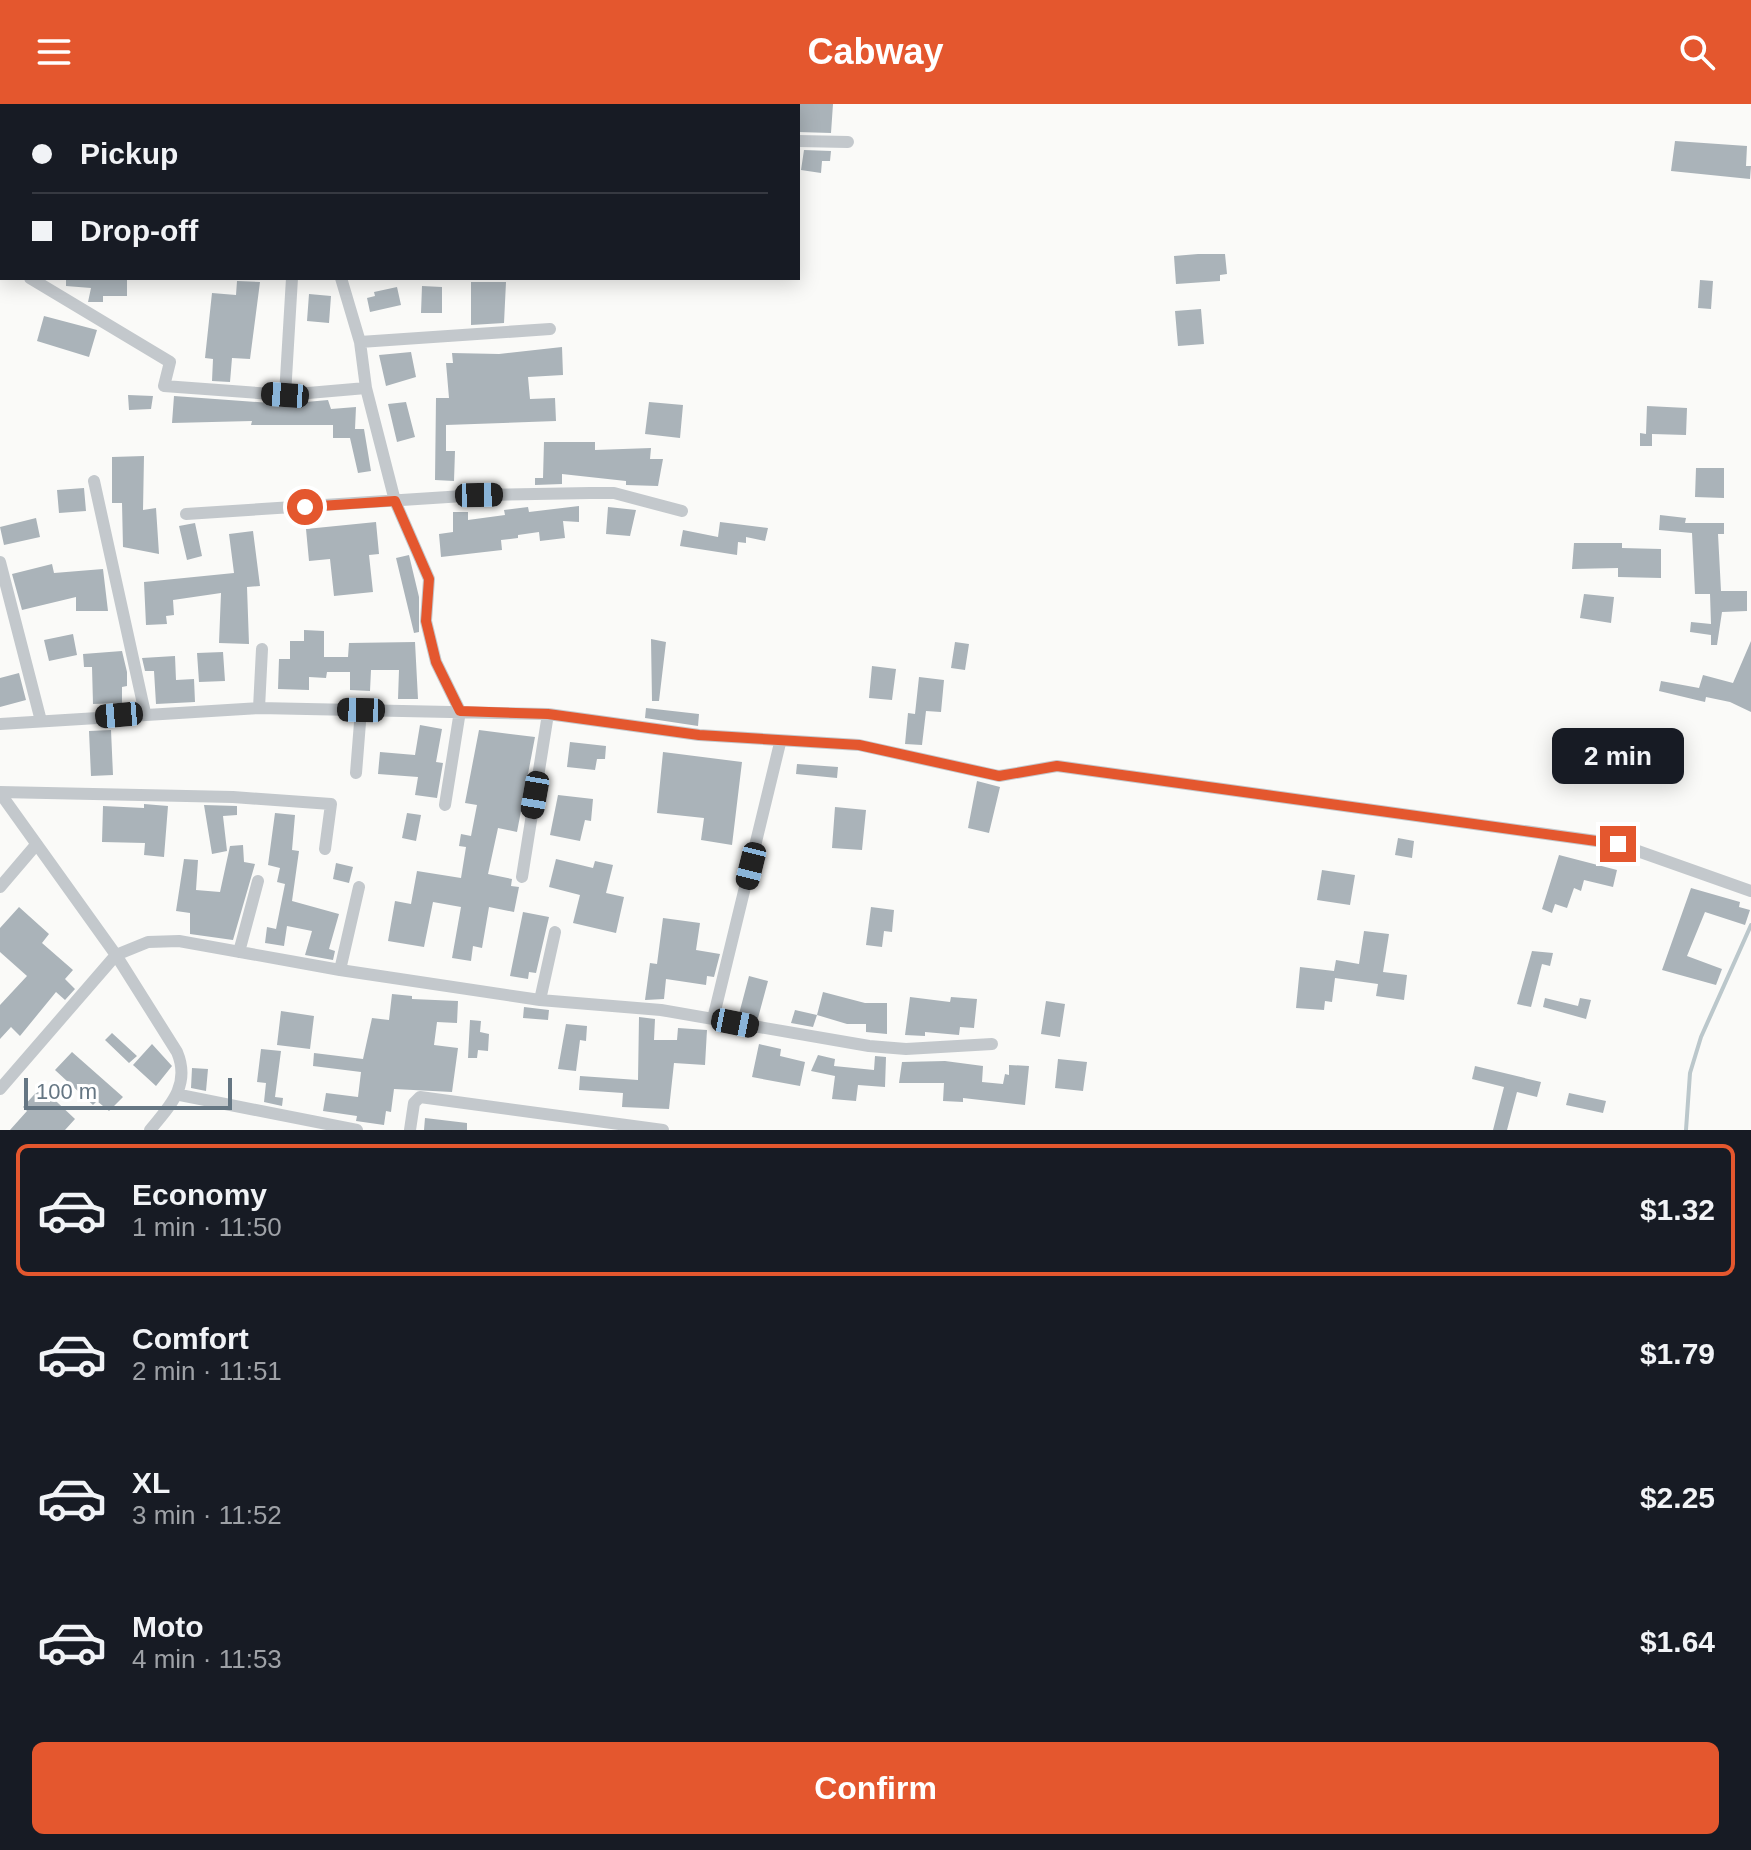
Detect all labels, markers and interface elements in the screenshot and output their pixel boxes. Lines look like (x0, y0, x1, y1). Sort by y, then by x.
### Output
icon: menu (32, 30, 76, 74)
icon: search (1675, 30, 1719, 74)
text: Cabway (807, 31, 944, 72)
text: Pickup (80, 137, 178, 170)
text: Drop-off (80, 214, 198, 247)
car (260, 381, 310, 409)
car (455, 483, 503, 507)
route start (287, 489, 323, 525)
car (337, 698, 385, 722)
car (94, 701, 144, 729)
callout: 2 min (1552, 728, 1684, 784)
text: 2 min (1584, 741, 1652, 771)
car (519, 769, 551, 821)
route end (1600, 826, 1636, 862)
car (734, 840, 768, 892)
car (709, 1007, 761, 1039)
scale bar (24, 1074, 232, 1110)
text: 100 m (36, 1079, 97, 1104)
icon: car (36, 1174, 108, 1246)
text: Economy (132, 1178, 267, 1211)
text: $1.32 (1640, 1193, 1715, 1226)
text: 1 min · 11:50 (132, 1212, 282, 1242)
icon: car (36, 1318, 108, 1390)
text: Comfort (132, 1322, 249, 1355)
text: $1.79 (1640, 1337, 1715, 1370)
text: 2 min · 11:51 (132, 1356, 282, 1386)
icon: car (36, 1462, 108, 1534)
text: XL (132, 1466, 170, 1499)
text: $2.25 (1640, 1481, 1715, 1514)
text: 3 min · 11:52 (132, 1500, 282, 1530)
icon: car (36, 1606, 108, 1678)
text: Moto (132, 1610, 204, 1643)
text: $1.64 (1640, 1625, 1715, 1658)
text: 4 min · 11:53 (132, 1644, 282, 1674)
button: Confirm (32, 1742, 1719, 1834)

